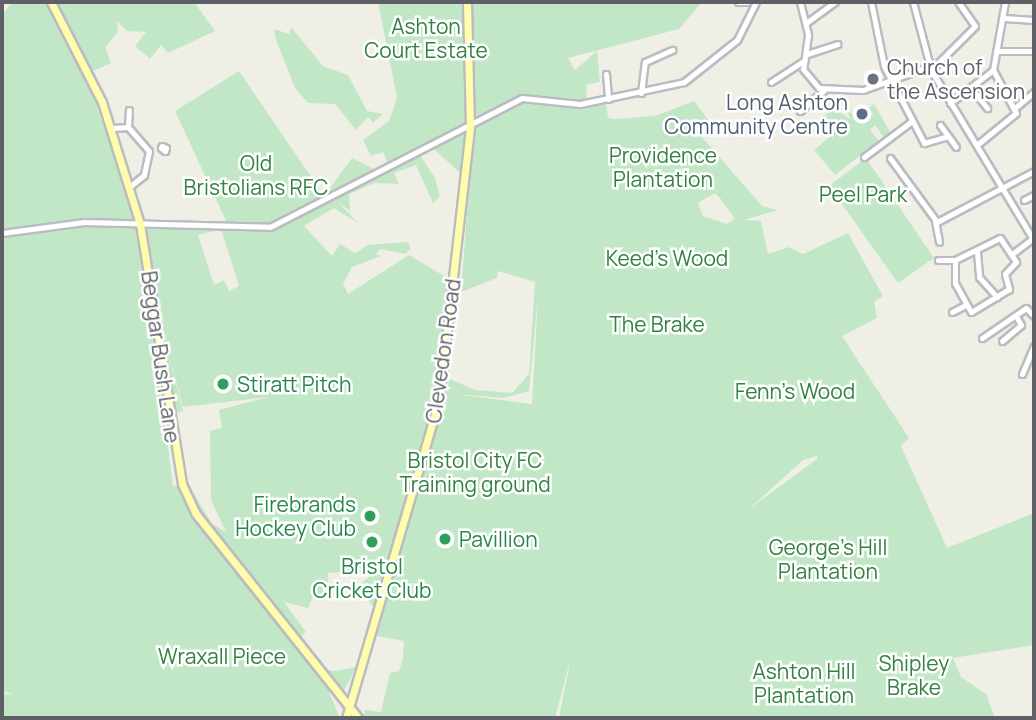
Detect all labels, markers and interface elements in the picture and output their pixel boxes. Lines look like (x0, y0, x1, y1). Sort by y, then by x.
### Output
park label: Ashton Court Estate (364, 13, 488, 63)
place label: Church of the Ascension (887, 54, 1025, 104)
marker: Church of the Ascension (865, 71, 881, 87)
place label: Long Ashton Community Centre (664, 89, 848, 139)
marker: Long Ashton Community Centre (854, 106, 870, 122)
park label: Providence Plantation (609, 142, 717, 192)
park label: Old Bristolians RFC (184, 150, 328, 200)
park label: Peel Park (819, 181, 907, 207)
park label: Keed's Wood (606, 245, 728, 271)
street label: Beggar Bush Lane (136, 269, 186, 445)
street label: Clevedon Road (420, 277, 466, 425)
park label: The Brake (609, 311, 705, 337)
place label: Stiratt Pitch (237, 371, 352, 397)
marker: Stiratt Pitch (215, 376, 231, 392)
park label: Fenn's Wood (735, 378, 855, 404)
park label: Bristol City FC Training ground (399, 447, 551, 497)
place label: Firebrands Hockey Club (235, 491, 356, 541)
marker: Firebrands Hockey Club (362, 508, 378, 524)
place label: Pavillion (459, 526, 538, 552)
marker: Pavillion (437, 531, 453, 547)
marker: Bristol Cricket Club (364, 534, 380, 550)
park label: George's Hill Plantation (769, 534, 887, 584)
place label: Bristol Cricket Club (312, 553, 432, 603)
park label: Wraxall Piece (158, 643, 286, 669)
park label: Shipley Brake (879, 650, 949, 700)
park label: Ashton Hill Plantation (753, 658, 855, 708)

